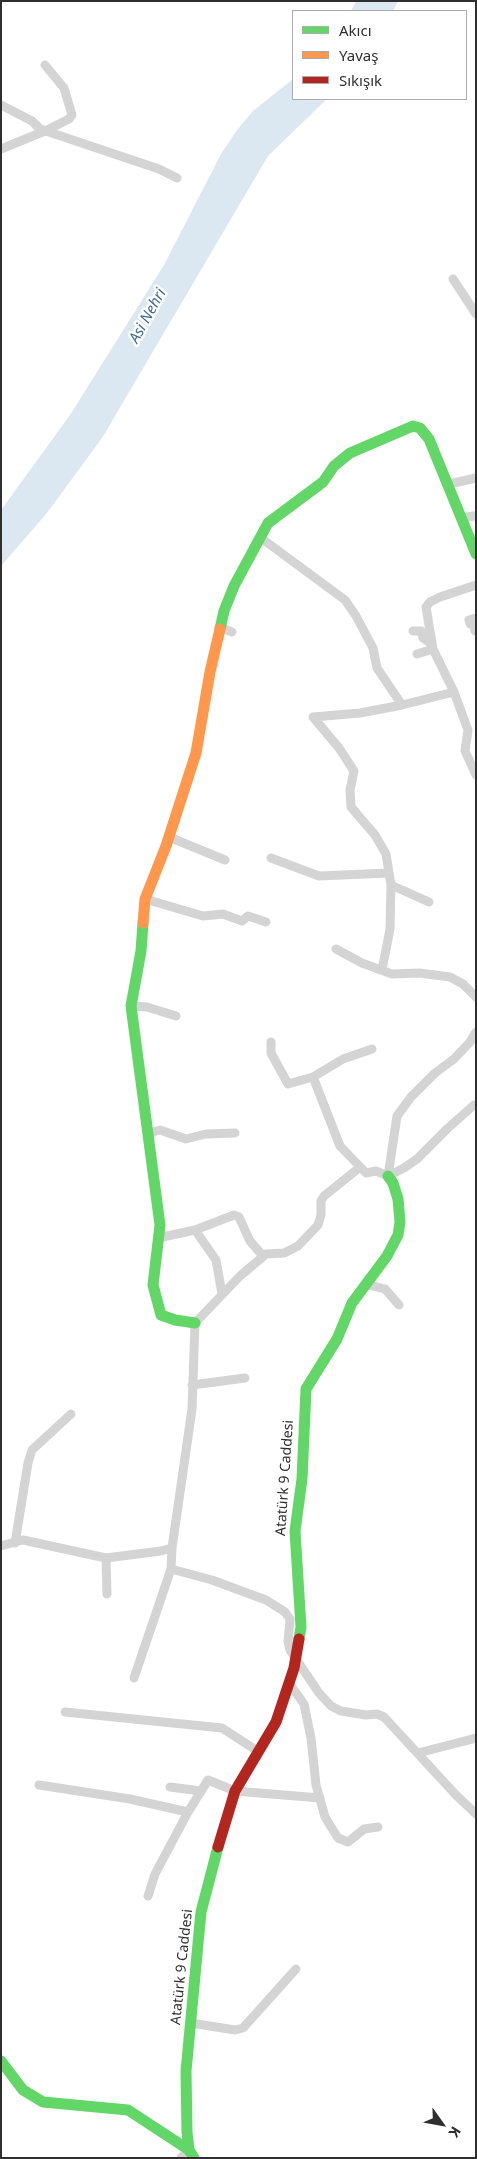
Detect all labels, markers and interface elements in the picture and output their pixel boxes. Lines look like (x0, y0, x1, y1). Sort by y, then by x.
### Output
legend (292, 10, 467, 100)
text: Akıcı (339, 20, 372, 40)
text: Yavaş (339, 45, 378, 65)
text: Sıkışık (339, 70, 382, 90)
water label: Asi Nehri (126, 286, 170, 346)
street label: Atatürk 9 Caddesi (273, 1419, 297, 1537)
street label: Atatürk 9 Caddesi (168, 1908, 196, 2026)
north arrow (417, 2099, 467, 2149)
text: K (445, 2123, 466, 2141)

